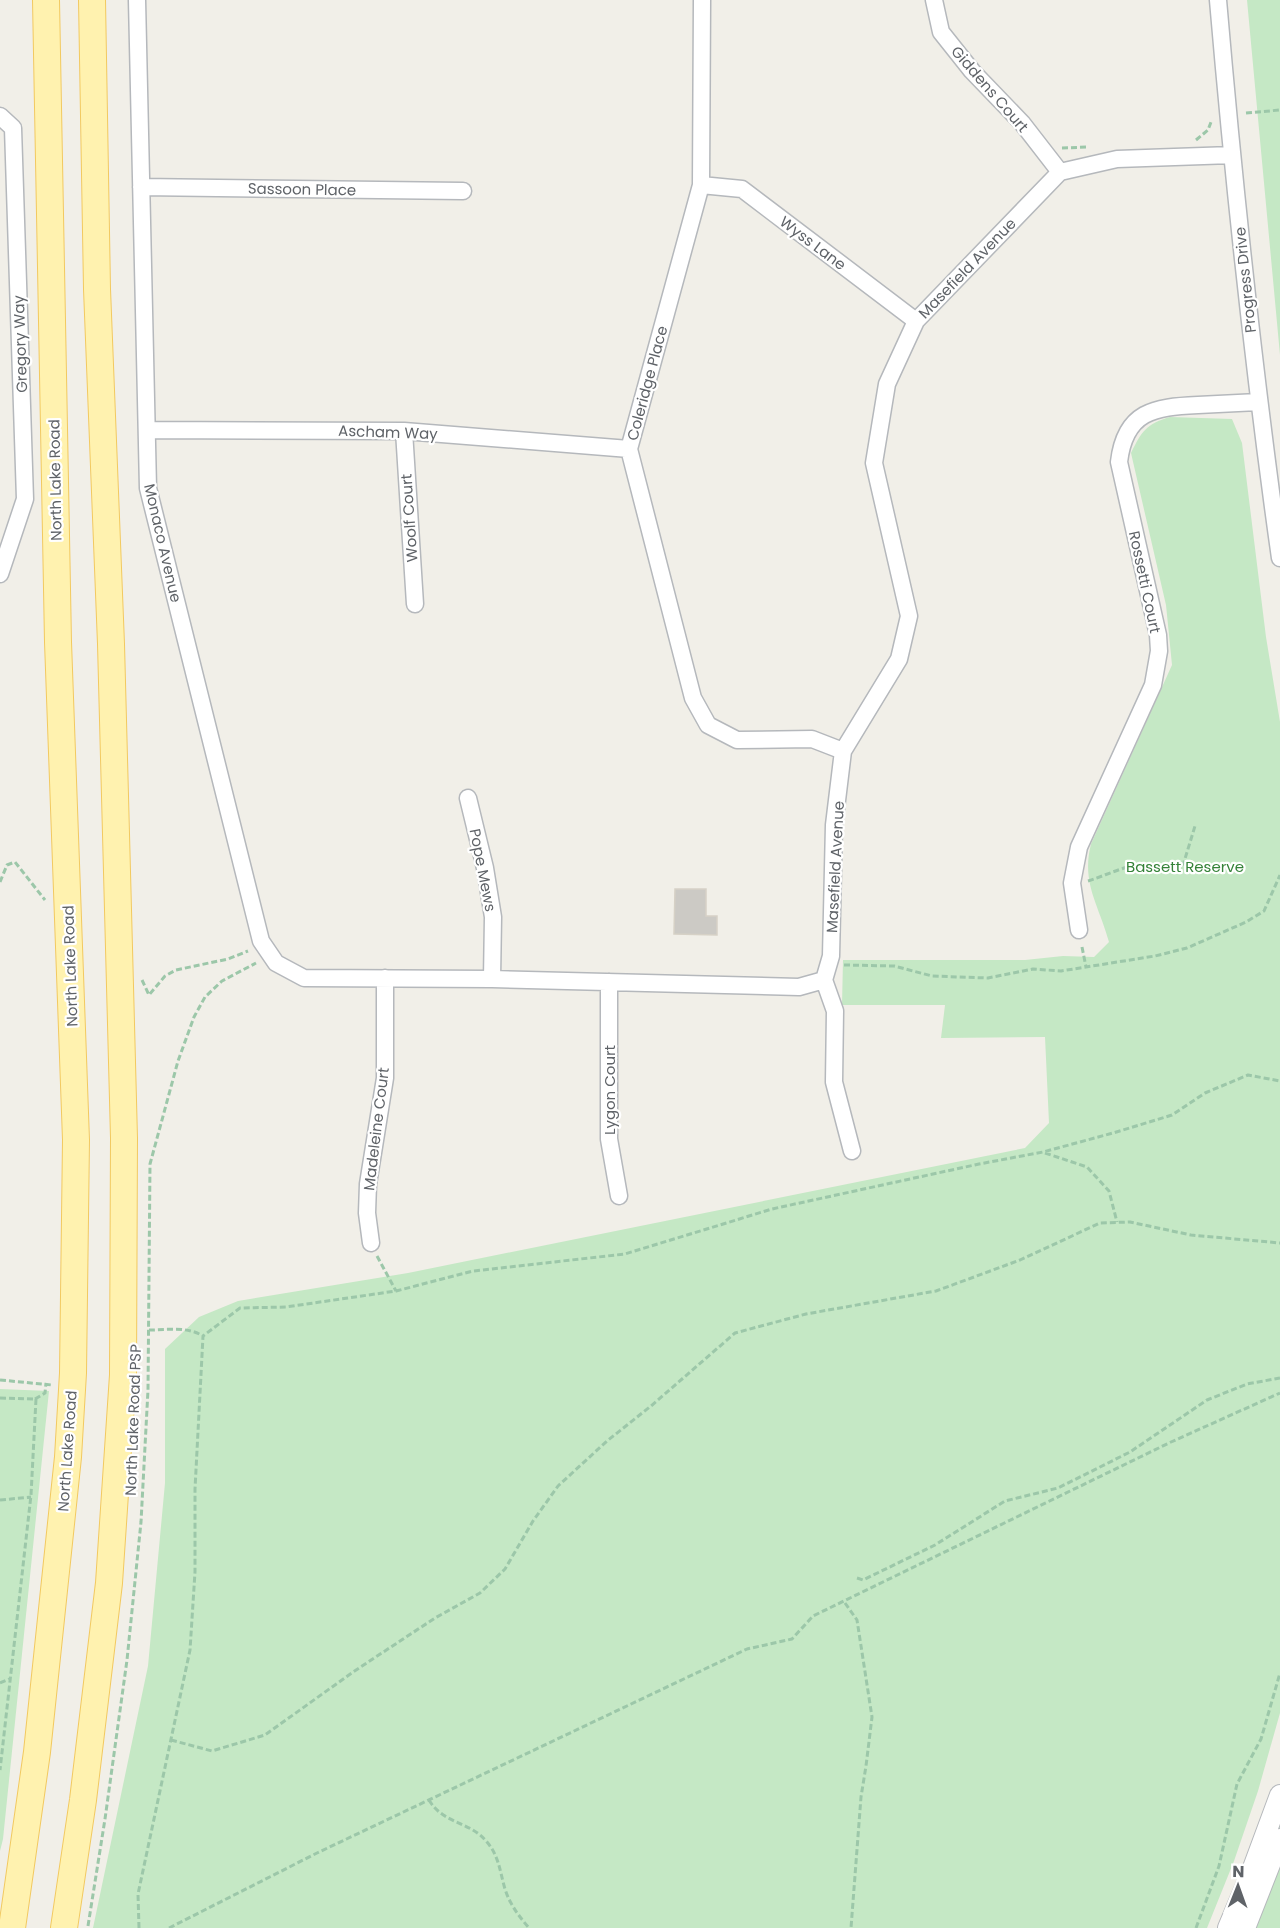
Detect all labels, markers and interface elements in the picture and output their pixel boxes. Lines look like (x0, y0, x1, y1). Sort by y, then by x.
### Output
street label: Giddens Court (947, 41, 1033, 137)
street label: Sassoon Place (248, 178, 356, 200)
street label: Wyss Lane (775, 211, 851, 275)
street label: Masefield Avenue (914, 213, 1020, 323)
street label: Progress Drive (1229, 226, 1261, 334)
street label: Gregory Way (8, 294, 32, 393)
street label: Coleridge Place (622, 323, 672, 443)
street label: North Lake Road (43, 419, 67, 541)
street label: Ascham Way (338, 420, 439, 444)
street label: Woolf Court (395, 473, 423, 563)
street label: Monaco Avenue (139, 482, 187, 604)
street label: Rossetti Court (1124, 529, 1166, 635)
street label: Masefield Avenue (821, 800, 849, 934)
street label: Pope Mews (465, 827, 501, 913)
park label: Bassett Reserve (1126, 856, 1244, 877)
street label: North Lake Road (57, 905, 83, 1027)
street label: Lygon Court (599, 1045, 620, 1135)
street label: Madeleine Court (358, 1066, 394, 1192)
street label: North Lake Road PSP (120, 1344, 146, 1496)
street label: North Lake Road (52, 1390, 82, 1512)
north arrow (1208, 1856, 1268, 1916)
text: N (1232, 1860, 1244, 1883)

